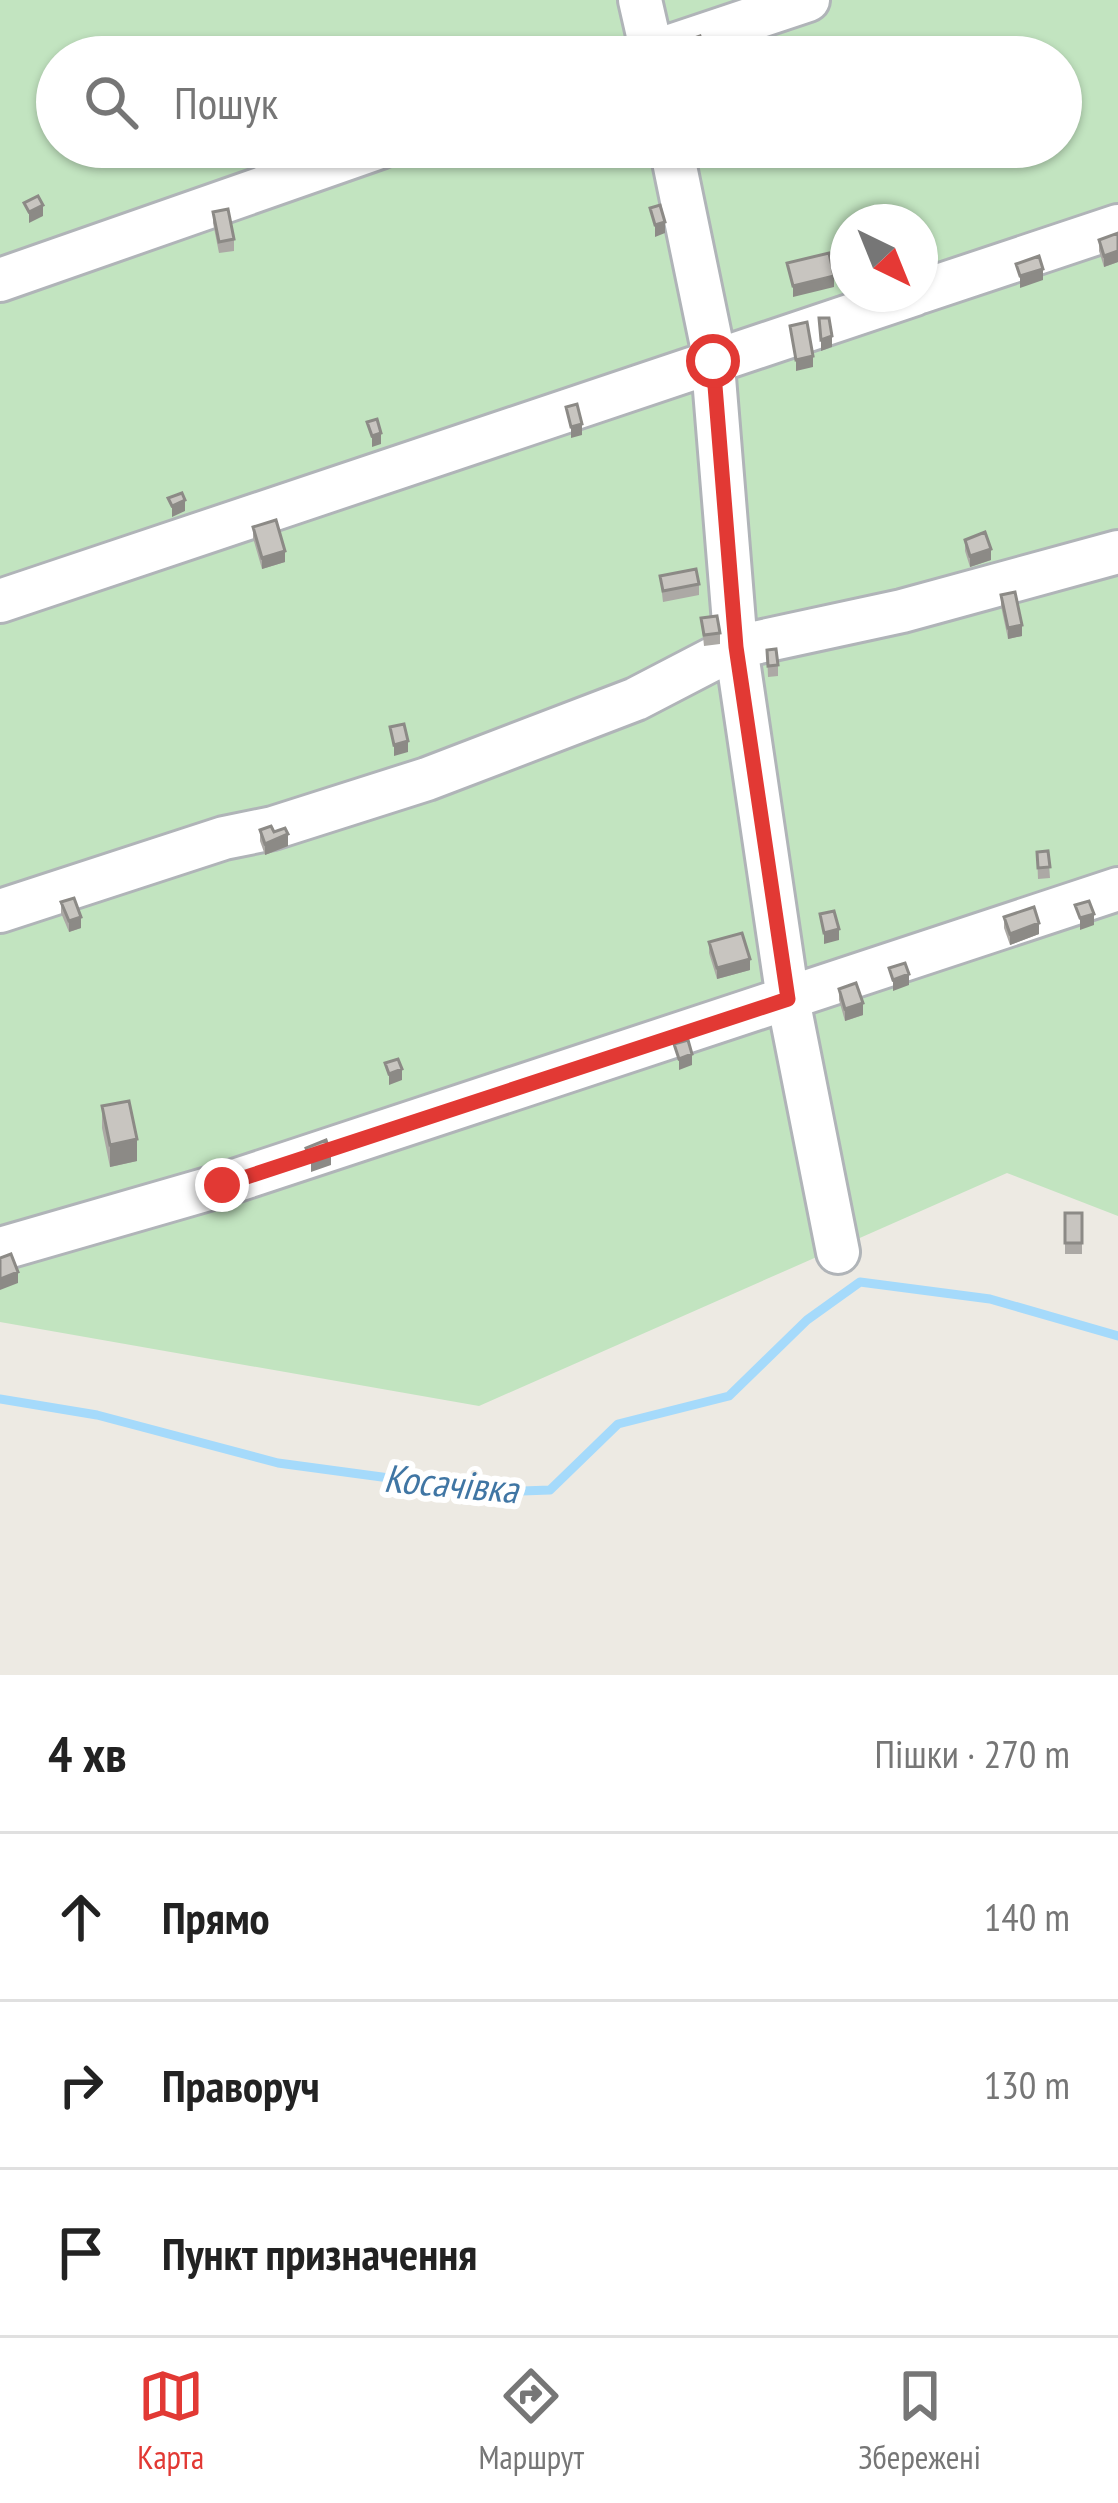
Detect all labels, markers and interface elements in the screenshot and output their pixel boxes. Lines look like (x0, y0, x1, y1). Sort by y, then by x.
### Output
search box (36, 36, 1082, 168)
icon: search (78, 69, 144, 135)
text: Пошук (174, 73, 278, 131)
north arrow (830, 204, 938, 312)
route start (686, 334, 740, 388)
route end (195, 1158, 249, 1212)
water label: Косачівка (382, 1452, 522, 1514)
text: 4 хв (48, 1720, 127, 1786)
text: Пішки · 270 m (874, 1728, 1070, 1779)
icon: ahead (48, 1884, 114, 1950)
text: Прямо (162, 1888, 270, 1946)
text: 140 m (984, 1891, 1070, 1942)
icon: right (48, 2052, 114, 2118)
text: Праворуч (162, 2056, 320, 2114)
text: 130 m (984, 2059, 1070, 2110)
icon: arrive (48, 2220, 114, 2286)
text: Пункт призначення (162, 2224, 477, 2282)
tab: Карта (137, 2363, 204, 2478)
tab: Маршрут (479, 2363, 584, 2478)
tab: Збережені (858, 2363, 981, 2478)

